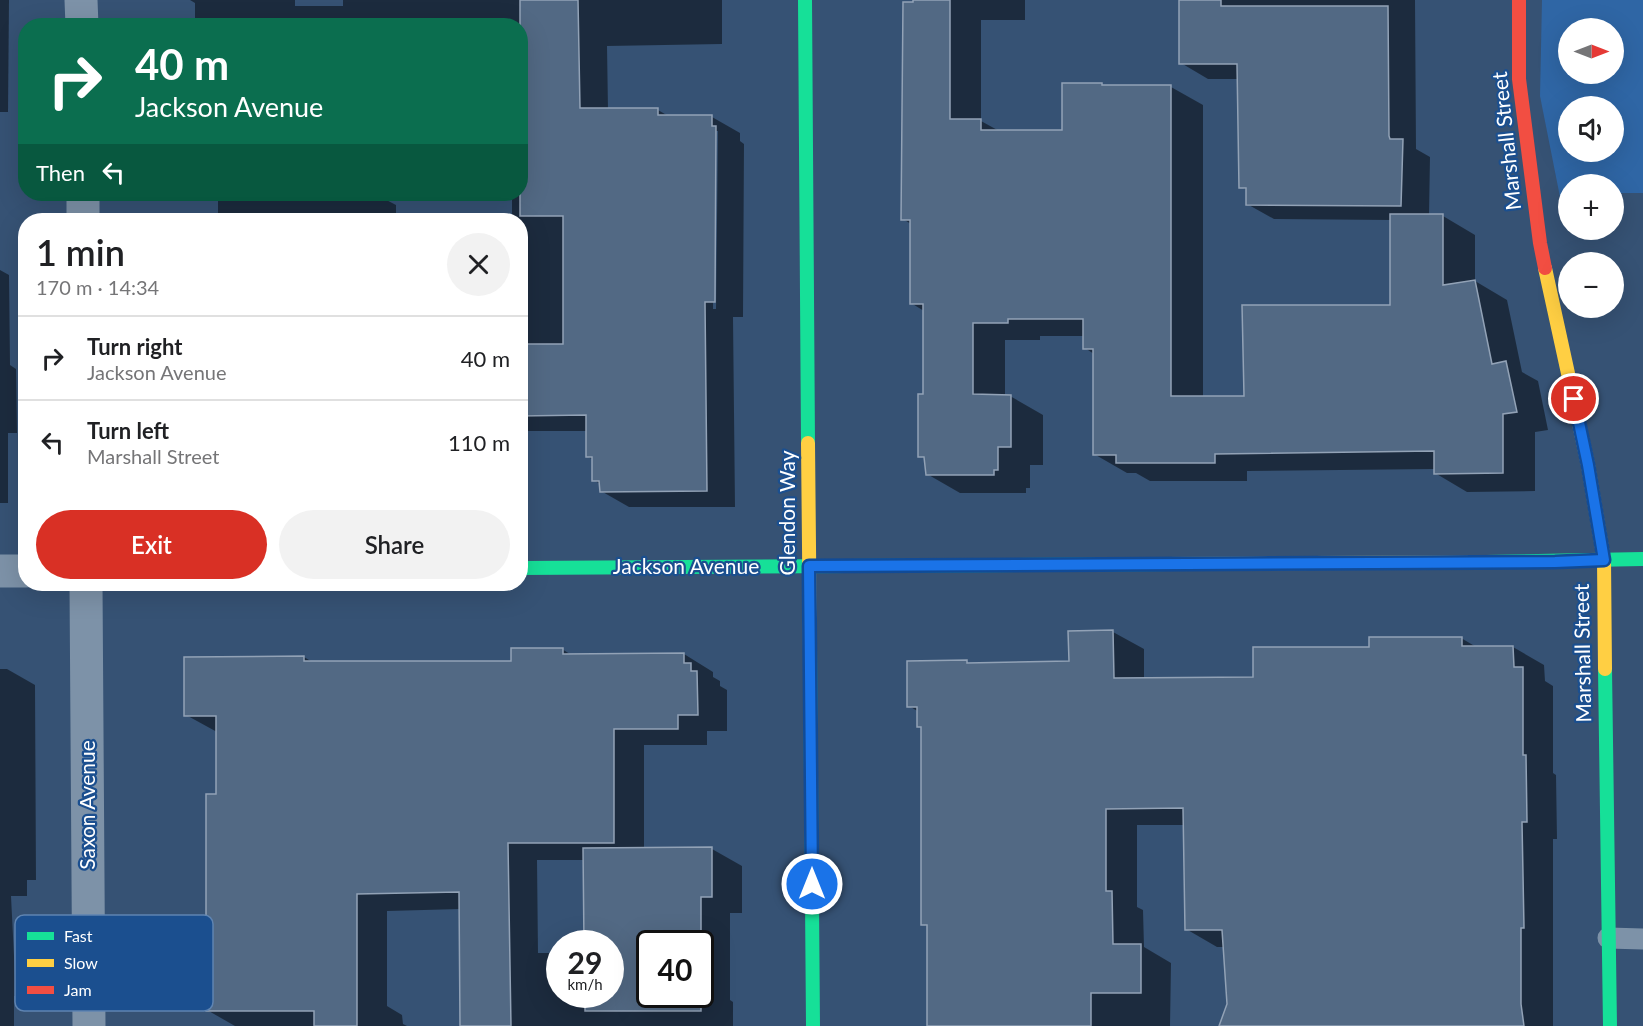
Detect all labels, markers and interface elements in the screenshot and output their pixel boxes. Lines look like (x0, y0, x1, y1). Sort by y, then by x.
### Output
north arrow (1558, 18, 1624, 84)
map controls (1558, 18, 1624, 318)
text: 40 m (135, 39, 229, 89)
icon: right (36, 42, 114, 120)
street label: Marshall Street (1486, 70, 1525, 212)
text: Jackson Avenue (135, 90, 323, 123)
button: sound (1558, 96, 1624, 162)
icon: left (97, 156, 130, 189)
text: Then (36, 159, 85, 186)
button: + (1558, 174, 1624, 240)
text: 1 min (36, 230, 125, 274)
button: close (447, 233, 510, 296)
button: − (1558, 252, 1624, 318)
text: 170 m · 14:34 (36, 275, 159, 299)
text: Turn right (87, 333, 182, 360)
icon: right (36, 342, 69, 375)
text: 40 m (461, 345, 510, 372)
text: Jackson Avenue (87, 360, 227, 384)
pin (1548, 373, 1599, 424)
icon: arrive (1557, 382, 1590, 415)
text: Turn left (87, 417, 169, 444)
icon: left (36, 426, 69, 459)
text: 110 m (448, 429, 510, 456)
text: Marshall Street (87, 444, 219, 468)
street label: Glendon Way (774, 450, 799, 576)
button: Exit (36, 510, 267, 579)
button: Share (279, 510, 510, 579)
street label: Jackson Avenue (613, 553, 759, 578)
street label: Marshall Street (1568, 583, 1595, 723)
street label: Saxon Avenue (74, 740, 99, 870)
position arrow (780, 852, 844, 916)
legend (15, 915, 213, 1011)
text: Fast (64, 926, 93, 945)
speed limit sign: 40 (636, 930, 714, 1008)
text: 29 (568, 944, 602, 980)
text: Slow (64, 953, 98, 972)
text: km/h (567, 975, 603, 993)
text: Jam (64, 980, 92, 999)

